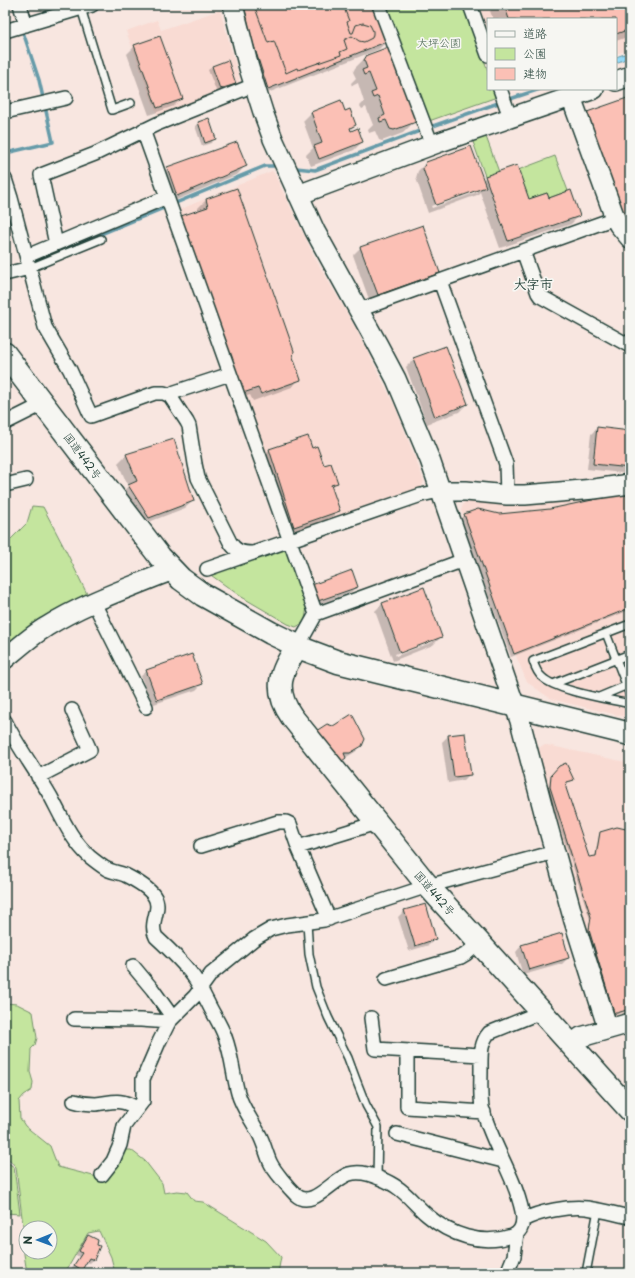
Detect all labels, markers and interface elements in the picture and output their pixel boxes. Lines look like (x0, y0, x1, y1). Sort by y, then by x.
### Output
legend (487, 18, 617, 90)
text: 道路 (523, 24, 547, 42)
park label: 大坪公園 (417, 34, 461, 51)
text: 公園 (523, 44, 547, 62)
text: 建物 (523, 64, 547, 82)
district label: 大字市 (513, 274, 553, 293)
street label: 国道442号 (60, 429, 106, 483)
street label: 国道442号 (411, 867, 459, 919)
north arrow (18, 1220, 58, 1260)
text: N (19, 1235, 36, 1245)

